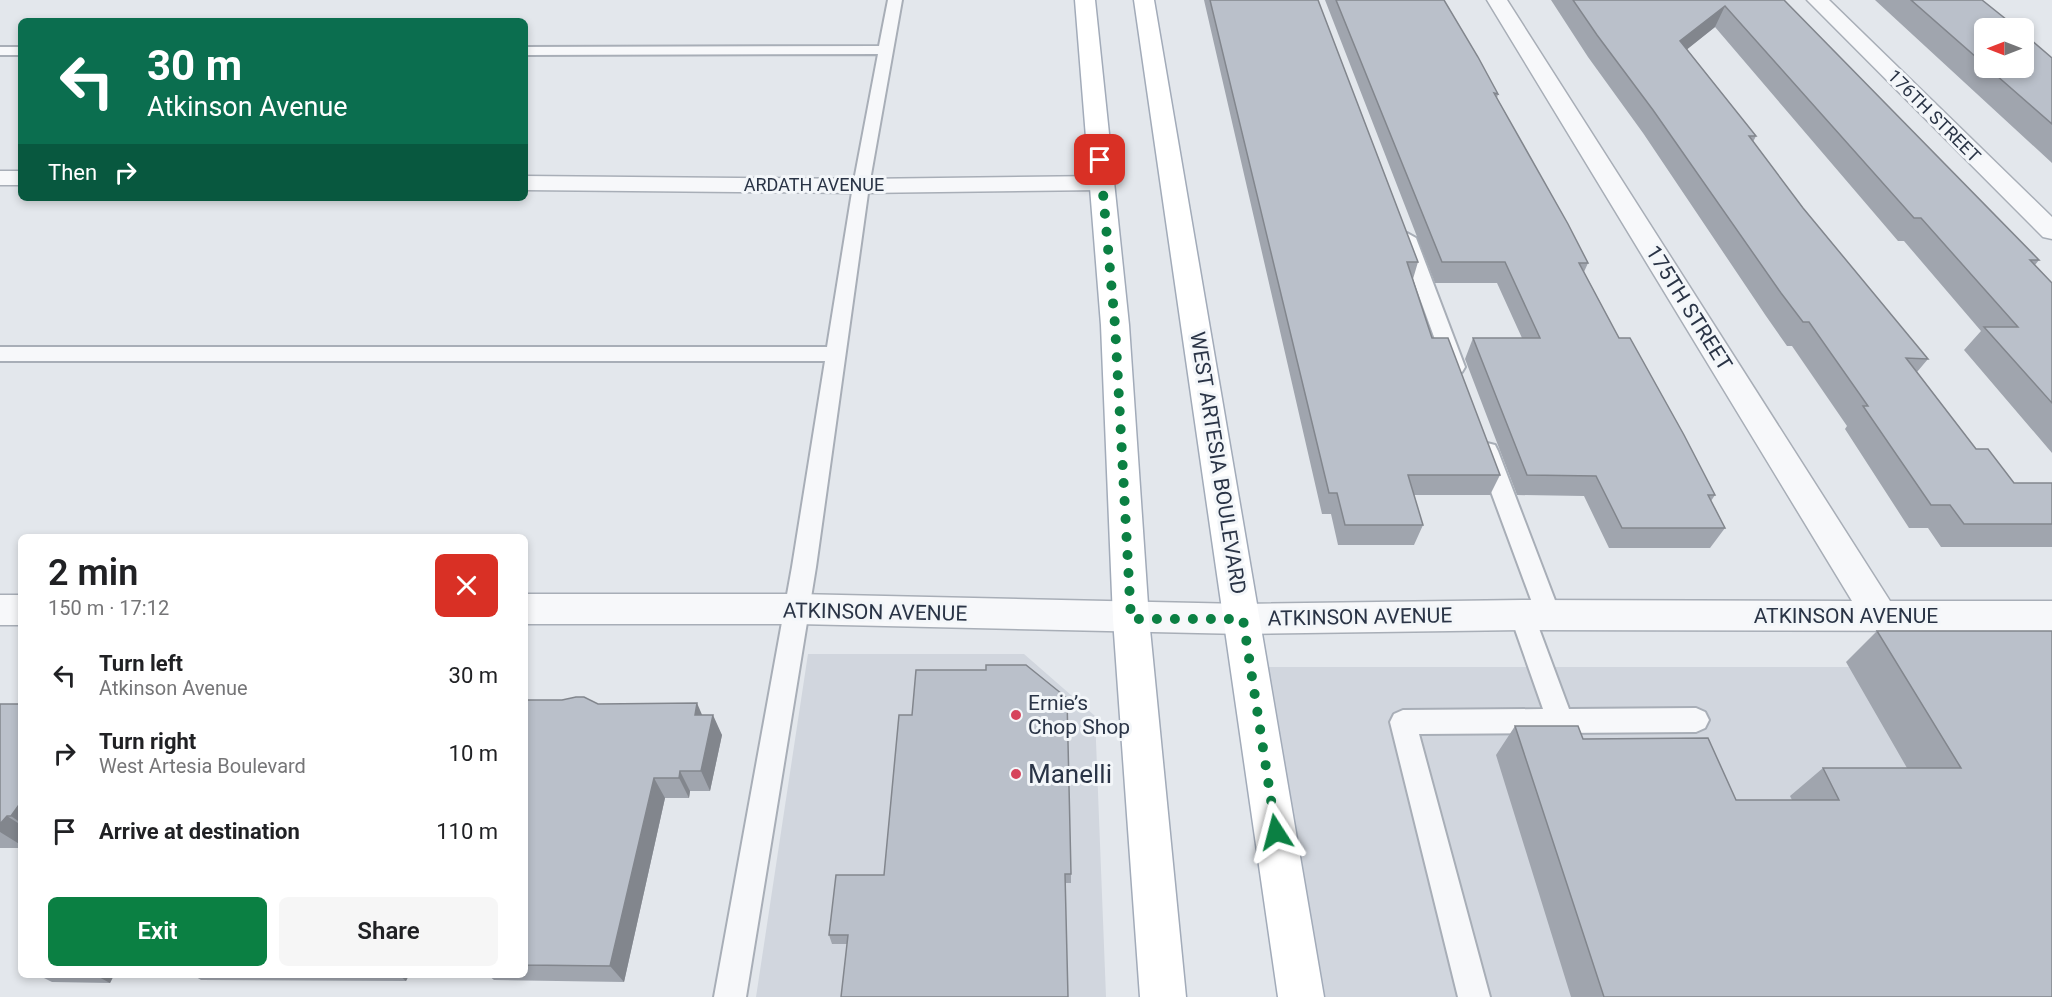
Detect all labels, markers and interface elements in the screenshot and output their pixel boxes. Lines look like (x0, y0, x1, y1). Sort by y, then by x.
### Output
north arrow (1974, 18, 2034, 78)
map controls (1974, 18, 2034, 78)
text: 30 m (147, 41, 242, 90)
icon: left (48, 42, 126, 120)
street label: 176TH STREET (1884, 65, 1985, 166)
text: Atkinson Avenue (147, 91, 348, 123)
pin (1074, 134, 1125, 185)
icon: arrive (1083, 143, 1116, 176)
icon: right (109, 156, 142, 189)
text: Then (48, 160, 97, 185)
street label: ARDATH AVENUE (744, 174, 884, 195)
street label: 175TH STREET (1641, 241, 1737, 375)
street label: WEST ARTESIA BOULEVARD (1185, 330, 1251, 596)
text: 2 min (48, 552, 138, 594)
button: close (435, 554, 498, 617)
text: 150 m · 17:12 (48, 596, 169, 620)
street label: ATKINSON AVENUE (783, 598, 968, 626)
street label: ATKINSON AVENUE (1268, 603, 1453, 631)
street label: ATKINSON AVENUE (1754, 604, 1938, 628)
text: Turn left (99, 651, 183, 676)
icon: left (48, 659, 81, 692)
text: 30 m (449, 663, 498, 688)
text: Atkinson Avenue (99, 676, 248, 700)
place label: Ernie’s Chop Shop (1028, 691, 1130, 739)
marker: Ernie’s Chop Shop (1009, 708, 1023, 722)
text: Turn right (99, 729, 196, 754)
icon: right (48, 737, 81, 770)
text: 10 m (449, 741, 498, 766)
text: West Artesia Boulevard (99, 754, 306, 778)
place label: Manelli (1028, 759, 1112, 789)
marker: Manelli (1009, 767, 1023, 781)
position arrow (1244, 800, 1308, 864)
icon: arrive (48, 815, 81, 848)
text: Arrive at destination (99, 819, 300, 844)
text: 110 m (436, 819, 498, 844)
button: Exit (48, 897, 267, 966)
button: Share (279, 897, 498, 966)

